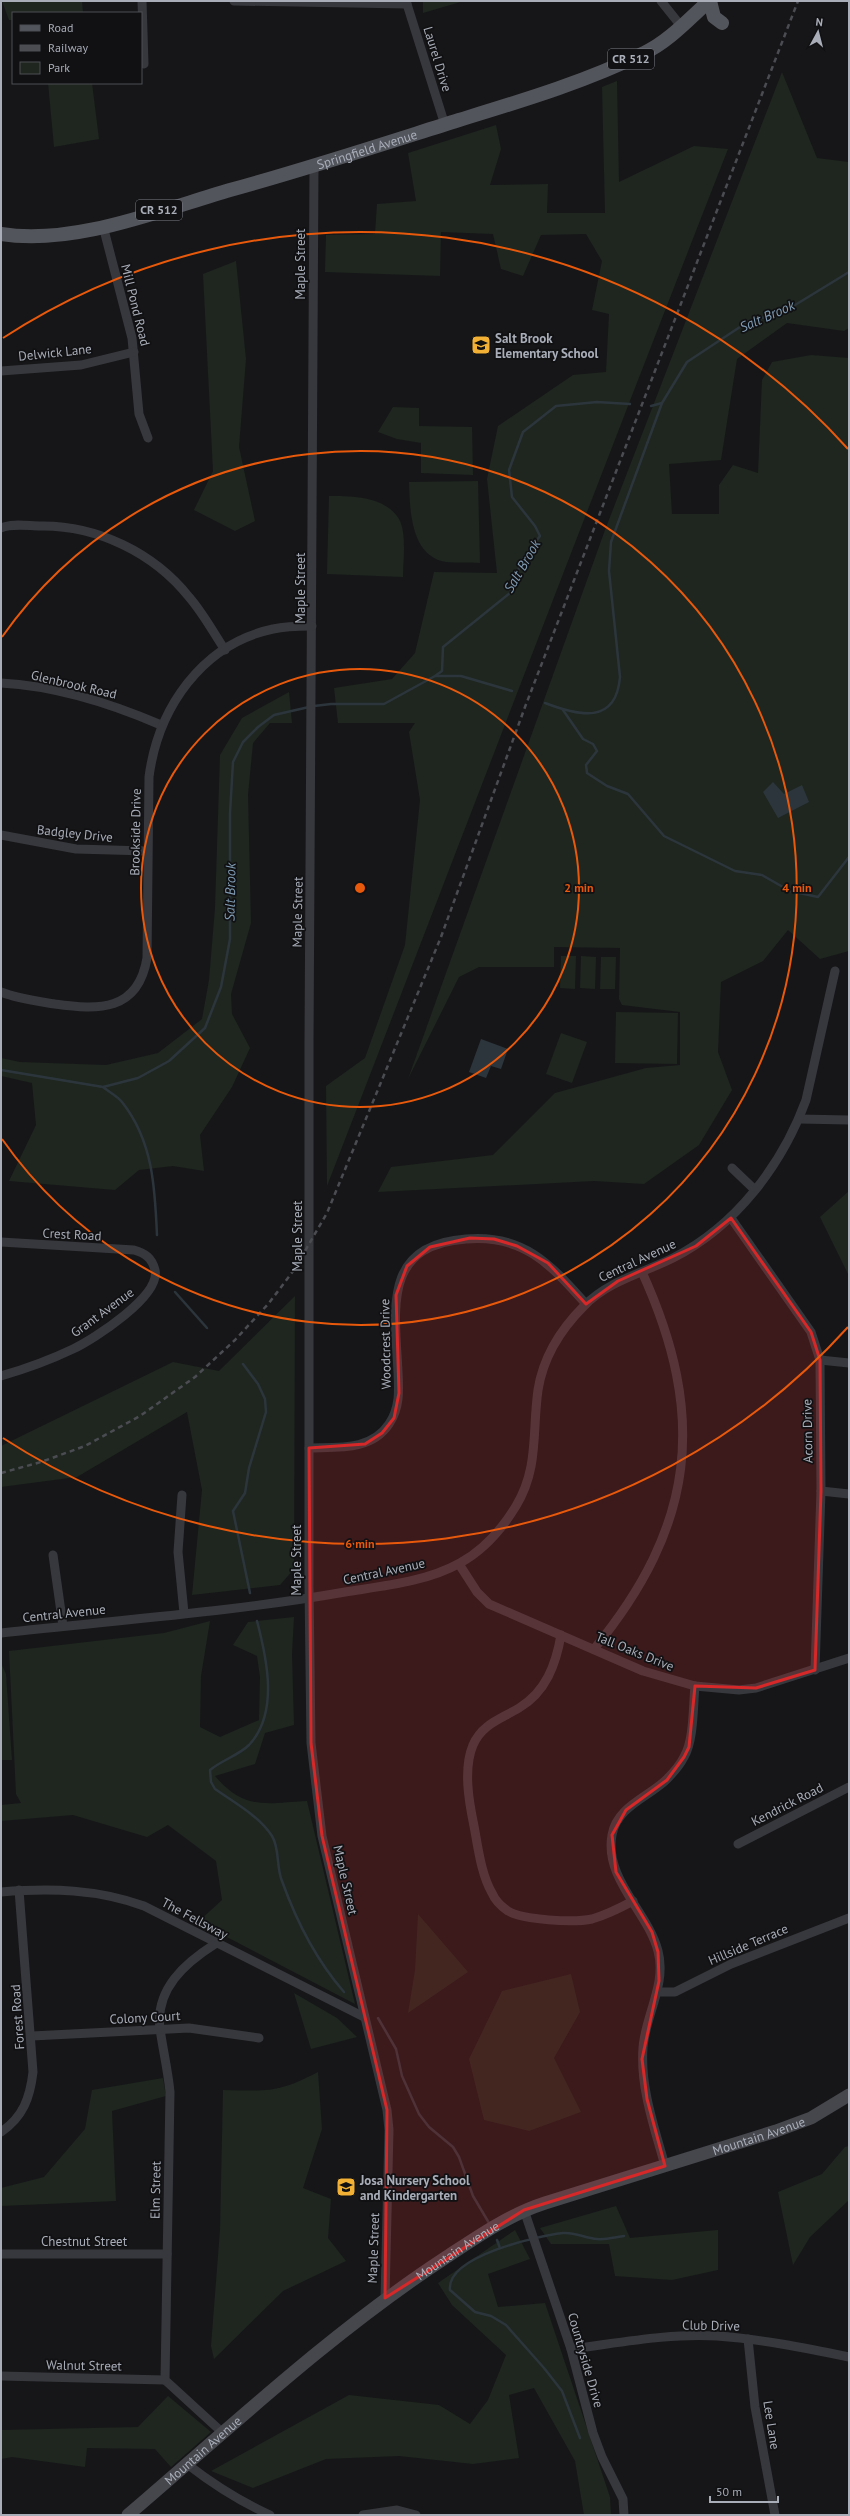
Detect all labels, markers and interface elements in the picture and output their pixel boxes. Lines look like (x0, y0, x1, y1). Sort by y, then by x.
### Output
legend (12, 12, 142, 84)
north arrow (798, 12, 838, 52)
text: N (815, 15, 824, 29)
text: Road (48, 20, 73, 35)
street label: Laurel Drive (420, 24, 455, 94)
text: Railway (48, 40, 88, 55)
road number: CR 512 (608, 49, 654, 69)
text: Park (48, 60, 70, 75)
street label: Springfield Avenue (315, 126, 419, 173)
road number: CR 512 (136, 200, 182, 220)
street label: Maple Street (292, 228, 309, 299)
street label: Mill Pond Road (117, 262, 154, 348)
water label: Salt Brook (737, 296, 798, 336)
place label: Salt Brook Elementary School (495, 330, 599, 362)
school or university icon: Salt Brook Elementary School (470, 334, 492, 356)
street label: Delwick Lane (17, 340, 93, 365)
water label: Salt Brook (500, 536, 545, 596)
street label: Maple Street (292, 552, 309, 623)
street label: Glenbrook Road (29, 666, 119, 703)
street label: Brookside Drive (126, 788, 145, 876)
street label: Badgley Drive (36, 821, 114, 846)
water label: Salt Brook (220, 862, 240, 921)
street label: Maple Street (288, 876, 307, 948)
text: 2 min (564, 880, 594, 895)
text: 4 min (782, 880, 812, 895)
centre of rings (353, 881, 367, 895)
street label: Maple Street (289, 1200, 306, 1271)
street label: Crest Road (42, 1224, 102, 1245)
street label: Central Avenue (596, 1235, 679, 1286)
street label: Grant Avenue (67, 1284, 137, 1341)
street label: Woodcrest Drive (376, 1299, 395, 1389)
street label: Acorn Drive (798, 1399, 817, 1463)
street label: Maple Street (288, 1524, 305, 1595)
text: 6 min (345, 1536, 375, 1551)
street label: Central Avenue (342, 1555, 427, 1588)
street label: Central Avenue (22, 1601, 106, 1626)
street label: Tall Oaks Drive (593, 1628, 676, 1675)
street label: Kendrick Road (748, 1779, 826, 1830)
street label: Maple Street (329, 1844, 362, 1917)
street label: The Fellsway (159, 1894, 231, 1943)
street label: Hillside Terrace (706, 1920, 791, 1969)
street label: Forest Road (7, 1984, 28, 2050)
street label: Colony Court (109, 2007, 182, 2028)
street label: Mountain Avenue (710, 2113, 808, 2159)
street label: Elm Street (146, 2160, 165, 2219)
place label: Josa Nursery School and Kindergarten (359, 2172, 470, 2204)
school or university icon: Josa Nursery School and Kindergarten (335, 2176, 357, 2198)
street label: Maple Street (364, 2212, 383, 2284)
street label: Mountain Avenue (413, 2217, 503, 2284)
street label: Chestnut Street (41, 2233, 128, 2250)
street label: Countryside Drive (564, 2311, 607, 2410)
street label: Club Drive (682, 2316, 740, 2335)
street label: Walnut Street (46, 2356, 123, 2375)
street label: Lee Lane (759, 2399, 784, 2451)
street label: Mountain Avenue (161, 2412, 245, 2489)
scale bar (710, 2478, 778, 2504)
text: 50 m (716, 2484, 742, 2499)

